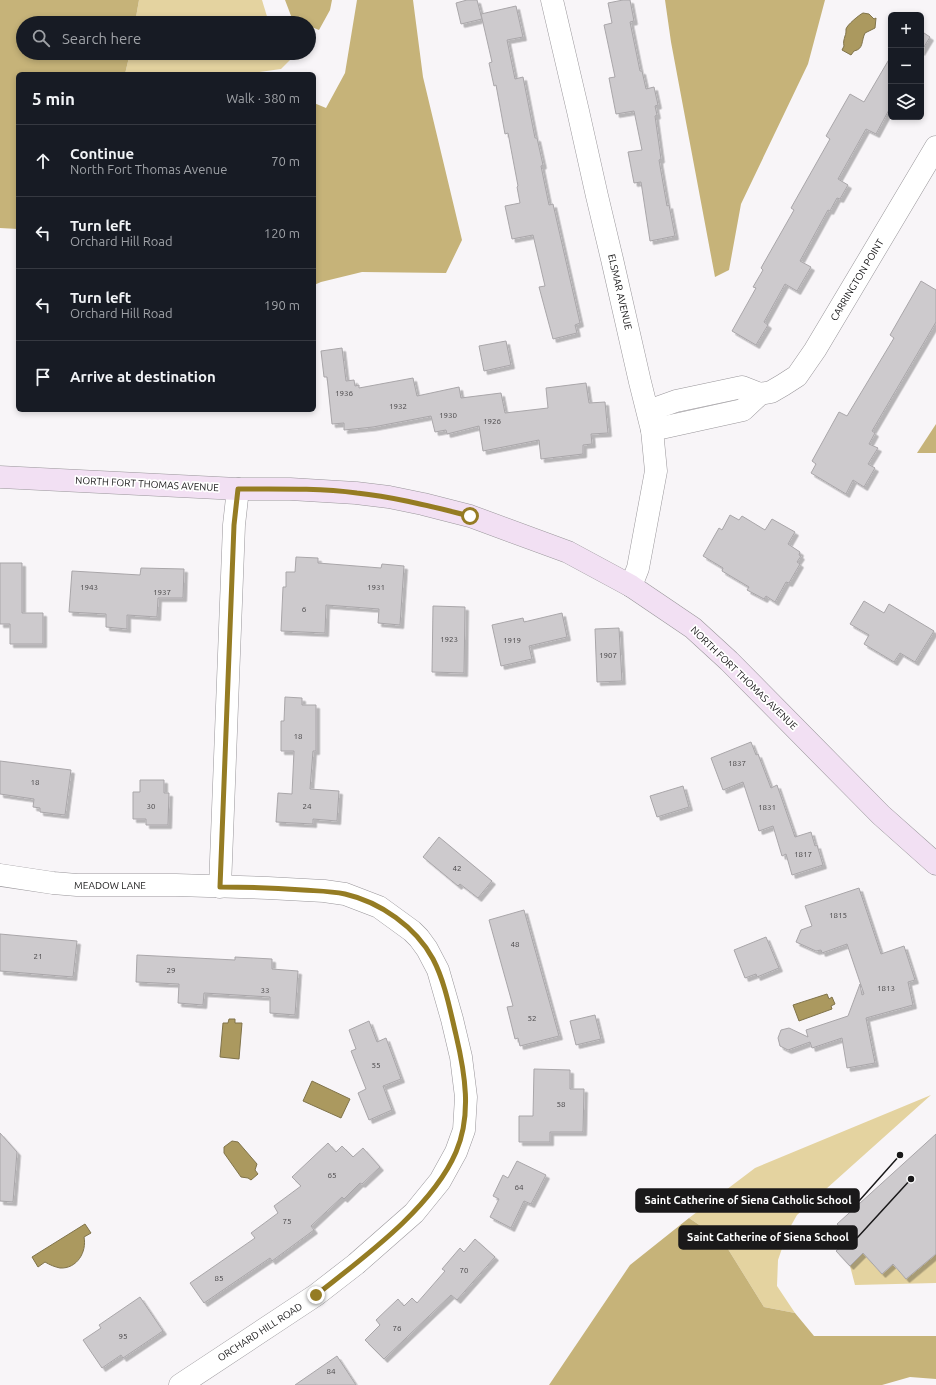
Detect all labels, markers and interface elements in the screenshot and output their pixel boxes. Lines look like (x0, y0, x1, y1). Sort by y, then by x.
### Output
map controls (888, 12, 924, 120)
button: + (888, 12, 924, 48)
search box (16, 16, 316, 60)
icon: search (30, 27, 52, 49)
text: Search here (62, 30, 141, 47)
button: − (888, 48, 924, 84)
button: layers (888, 84, 924, 120)
text: 5 min (32, 89, 75, 108)
text: Walk · 380 m (226, 91, 300, 105)
text: Continue (70, 145, 134, 162)
icon: ahead (32, 150, 54, 172)
text: 70 m (271, 154, 300, 168)
text: North Fort Thomas Avenue (70, 162, 227, 176)
text: Turn left (70, 217, 131, 234)
icon: left (32, 222, 54, 244)
text: 120 m (264, 226, 300, 240)
text: Orchard Hill Road (70, 234, 173, 248)
street label: CARRINGTON POINT (828, 237, 886, 323)
street label: ELSMAR AVENUE (606, 253, 634, 331)
text: Turn left (70, 289, 131, 306)
icon: left (32, 294, 54, 316)
text: 190 m (264, 298, 300, 312)
text: Orchard Hill Road (70, 306, 173, 320)
icon: arrive (32, 366, 54, 388)
text: Arrive at destination (70, 368, 216, 385)
house number: 1936 (335, 389, 354, 398)
house number: 1932 (389, 402, 407, 411)
house number: 1930 (439, 411, 458, 420)
house number: 1926 (483, 417, 502, 426)
street label: NORTH FORT THOMAS AVENUE (75, 475, 219, 493)
route start (461, 507, 479, 525)
house number: 1943 (80, 583, 98, 592)
house number: 1931 (367, 583, 385, 592)
house number: 1937 (153, 588, 171, 597)
house number: 6 (302, 605, 307, 614)
street label: NORTH FORT THOMAS AVENUE (688, 624, 800, 732)
house number: 1923 (440, 635, 458, 644)
house number: 1919 (503, 636, 521, 645)
house number: 1907 (599, 651, 617, 660)
house number: 18 (293, 732, 303, 741)
house number: 1837 (728, 759, 746, 768)
house number: 18 (30, 778, 40, 787)
house number: 30 (146, 802, 156, 811)
house number: 24 (302, 802, 312, 811)
house number: 1831 (758, 803, 776, 812)
house number: 1817 (794, 850, 812, 859)
house number: 42 (452, 864, 462, 873)
street label: MEADOW LANE (74, 880, 146, 891)
house number: 1815 (829, 911, 847, 920)
house number: 48 (510, 940, 520, 949)
house number: 21 (33, 952, 43, 961)
house number: 29 (166, 966, 176, 975)
house number: 1813 (877, 984, 895, 993)
house number: 33 (260, 986, 270, 995)
house number: 52 (527, 1014, 537, 1023)
house number: 55 (371, 1061, 381, 1070)
house number: 58 (556, 1100, 566, 1109)
house number: 65 (327, 1171, 337, 1180)
house number: 64 (514, 1183, 524, 1192)
callout: Saint Catherine of Siena Catholic School (636, 1189, 859, 1212)
text: Saint Catherine of Siena Catholic School (644, 1194, 852, 1206)
house number: 75 (282, 1217, 292, 1226)
callout: Saint Catherine of Siena School (679, 1226, 857, 1249)
text: Saint Catherine of Siena School (687, 1231, 850, 1243)
house number: 70 (459, 1266, 469, 1275)
house number: 85 (214, 1274, 224, 1283)
route end (307, 1286, 325, 1304)
street label: ORCHARD HILL ROAD (216, 1301, 304, 1363)
house number: 76 (392, 1324, 402, 1333)
house number: 95 (118, 1332, 128, 1341)
house number: 84 (326, 1367, 336, 1376)

